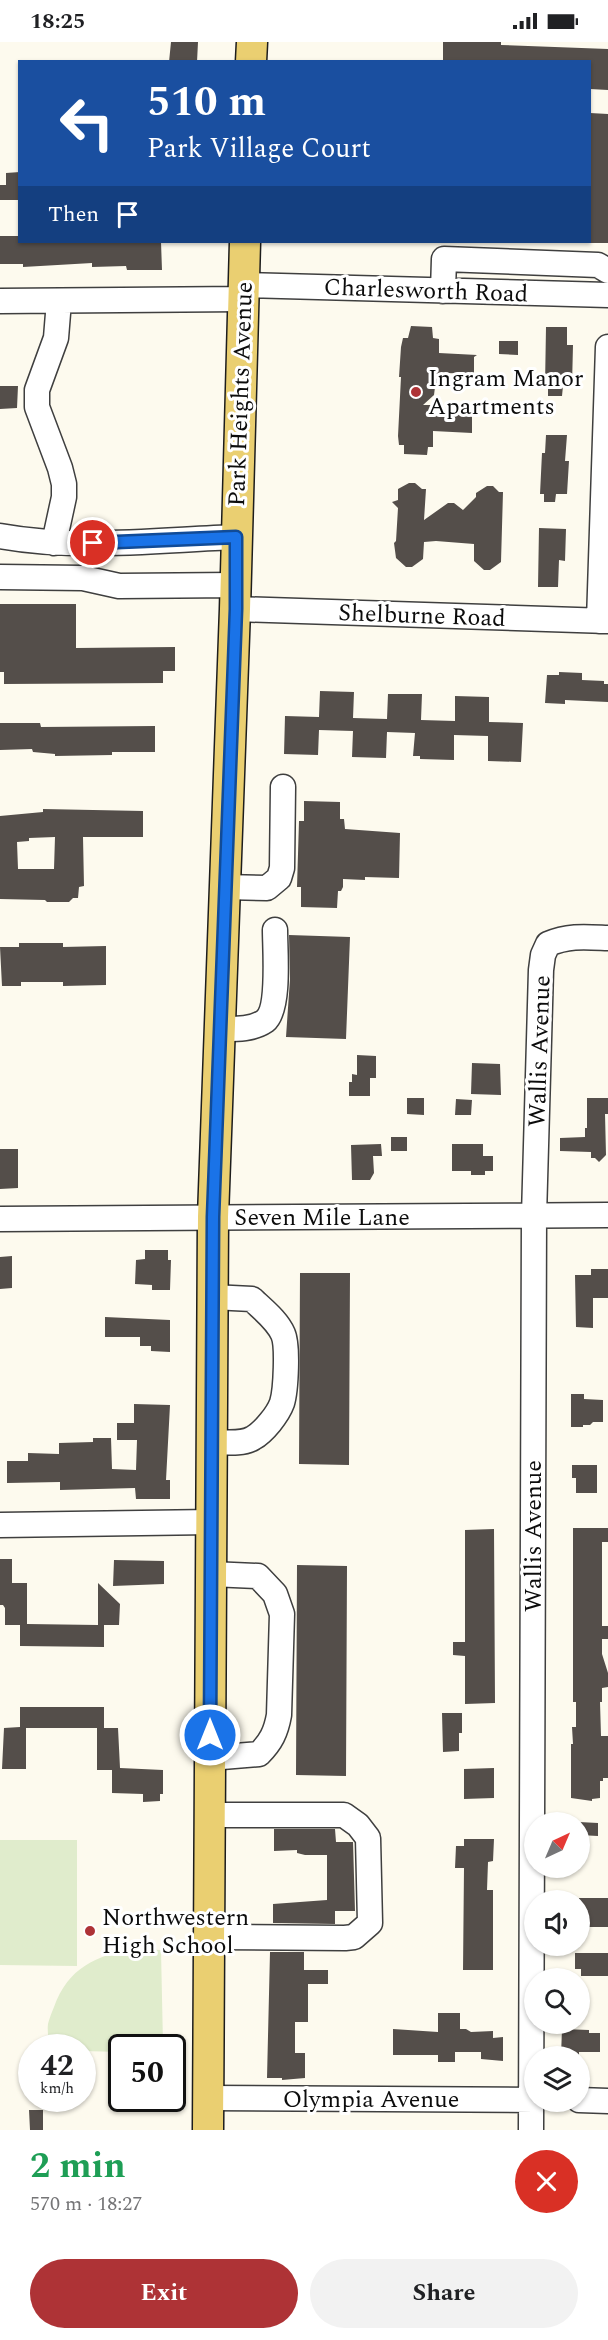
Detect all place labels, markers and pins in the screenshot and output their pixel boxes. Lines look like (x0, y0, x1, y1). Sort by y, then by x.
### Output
place label: Ingram Manor Apartments (428, 361, 583, 425)
marker: Ingram Manor Apartments (409, 385, 423, 399)
pin (67, 517, 118, 568)
place label: Northwestern High School (102, 1900, 249, 1964)
marker: Northwestern High School (83, 1924, 97, 1938)

